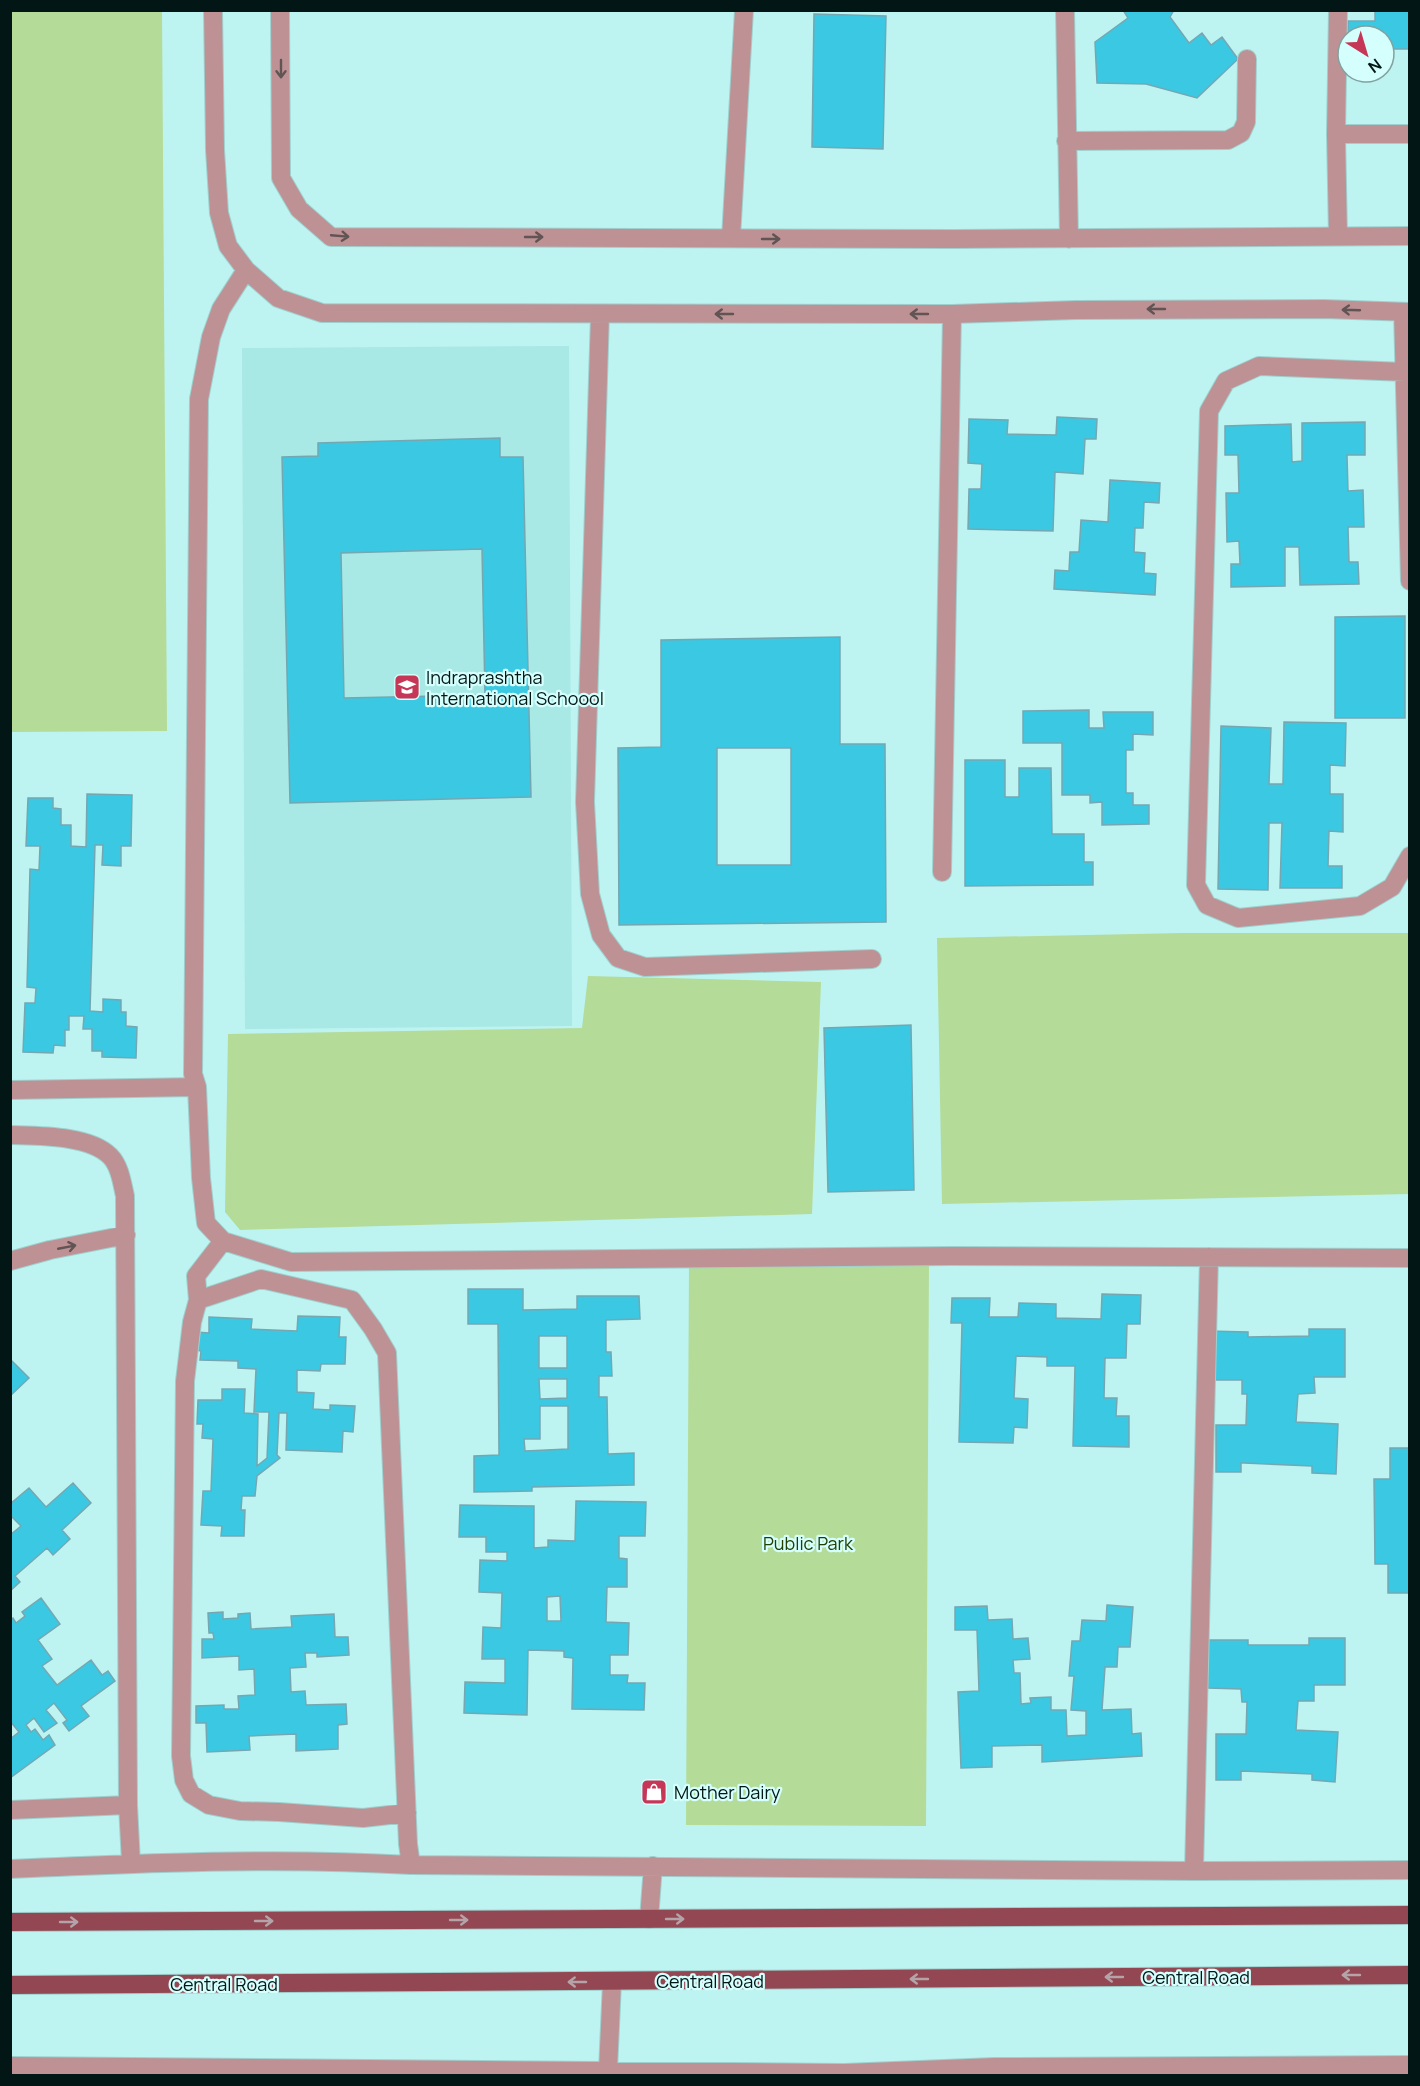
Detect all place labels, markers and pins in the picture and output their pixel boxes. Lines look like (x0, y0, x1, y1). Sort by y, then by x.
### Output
place label: Indraprashtha International Schoool (426, 665, 604, 710)
school or university icon: Indraprashtha International Schoool (392, 672, 422, 702)
shop icon: Mother Dairy (639, 1777, 669, 1807)
place label: Mother Dairy (674, 1780, 781, 1804)

